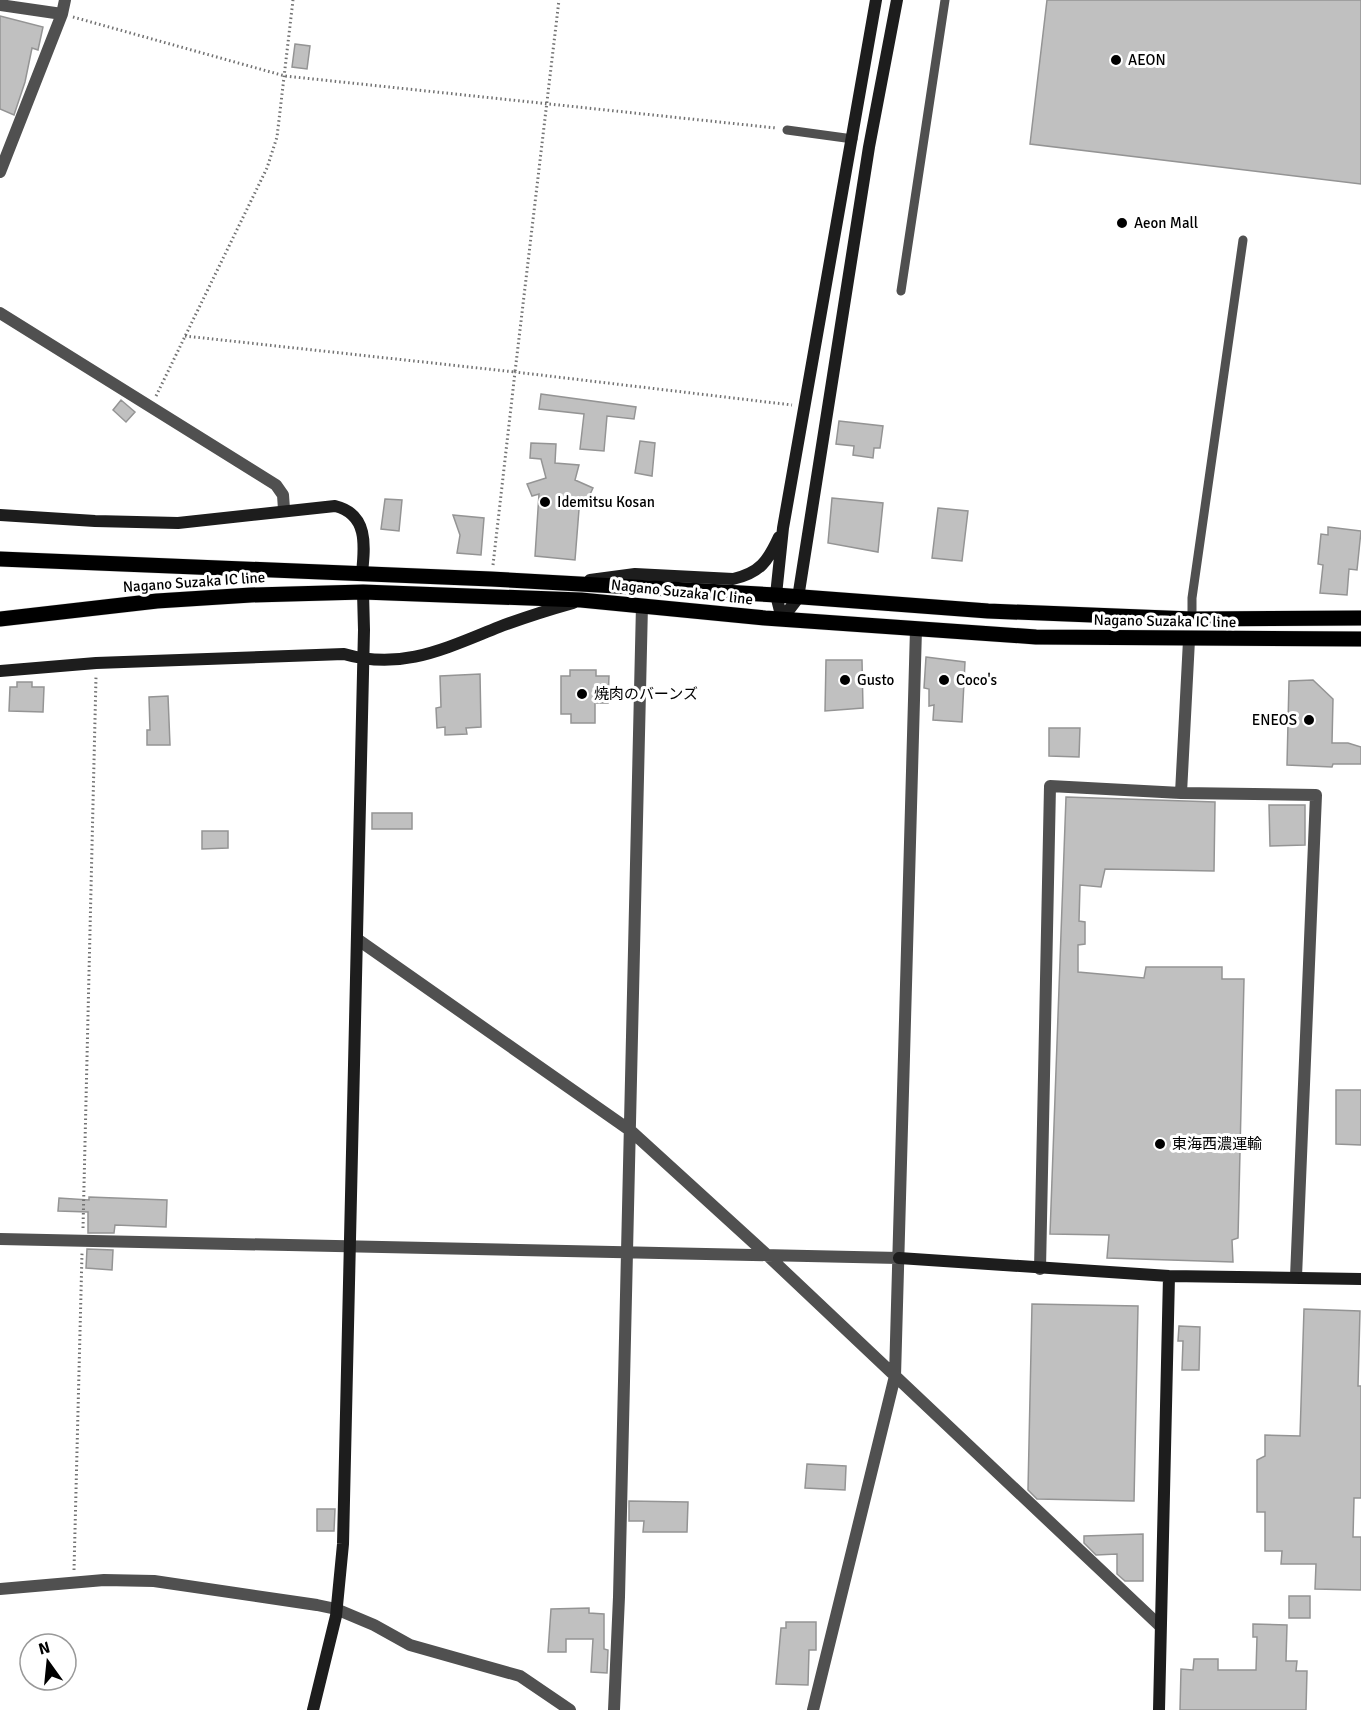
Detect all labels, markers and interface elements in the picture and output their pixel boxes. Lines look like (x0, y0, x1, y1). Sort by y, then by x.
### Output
place label: AEON (1128, 51, 1166, 69)
marker: AEON (1109, 53, 1123, 67)
place label: Aeon Mall (1134, 214, 1198, 232)
marker: Aeon Mall (1115, 216, 1129, 230)
place label: Idemitsu Kosan (557, 493, 655, 511)
marker: Idemitsu Kosan (538, 495, 552, 509)
street label: Nagano Suzaka IC line (122, 568, 266, 596)
street label: Nagano Suzaka IC line (610, 576, 754, 608)
street label: Nagano Suzaka IC line (1094, 611, 1236, 631)
place label: Gusto (857, 671, 895, 689)
place label: Coco's (956, 671, 998, 689)
marker: Gusto (838, 673, 852, 687)
marker: Coco's (937, 673, 951, 687)
place label: 焼肉のバーンズ (594, 685, 698, 703)
marker: 焼肉のバーンズ (575, 687, 589, 701)
place label: ENEOS (1252, 711, 1297, 729)
marker: ENEOS (1302, 713, 1316, 727)
place label: 東海西濃運輸 (1172, 1135, 1262, 1153)
marker: 東海西濃運輸 (1153, 1137, 1167, 1151)
north arrow (18, 1632, 78, 1692)
text: N (36, 1637, 52, 1660)

